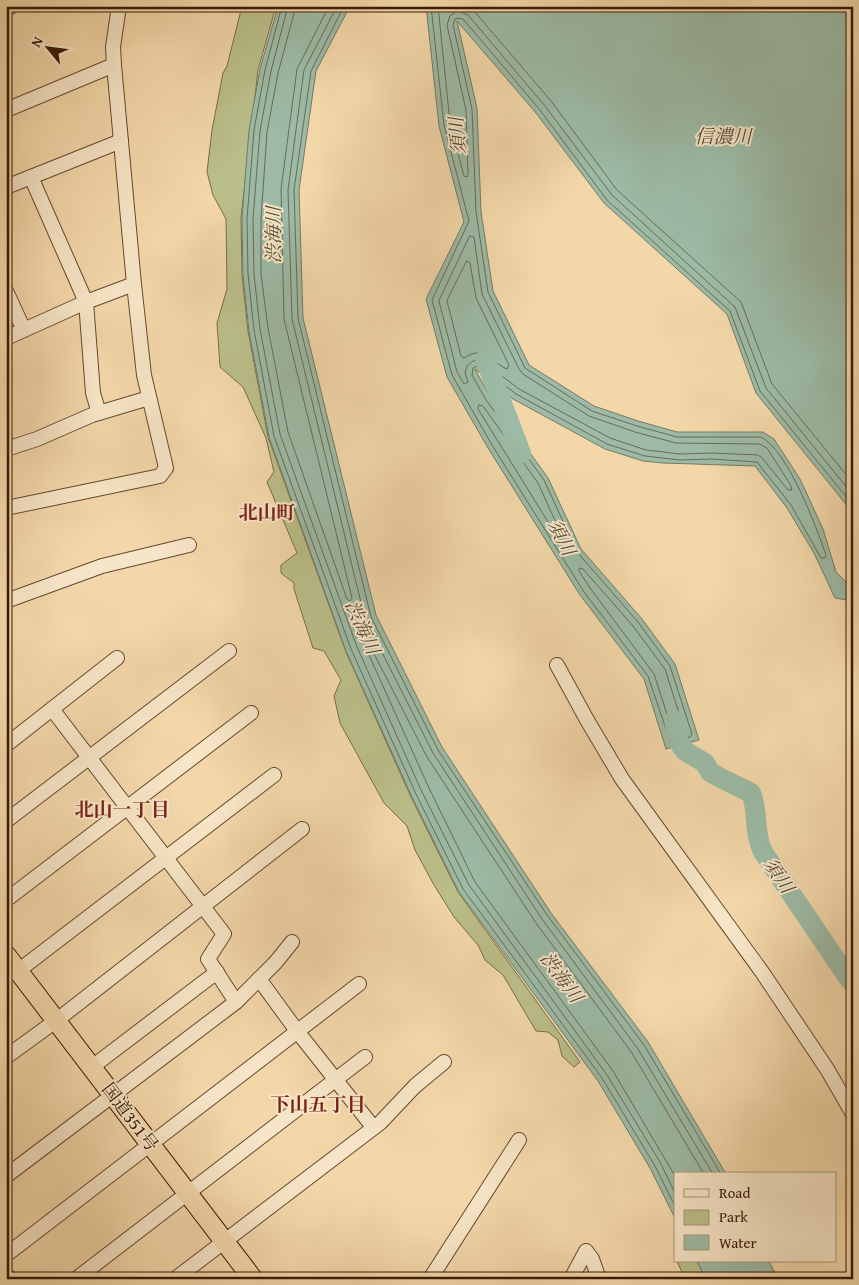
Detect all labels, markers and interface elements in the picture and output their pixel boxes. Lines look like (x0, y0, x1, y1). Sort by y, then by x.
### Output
north arrow (22, 22, 72, 72)
text: N (26, 32, 48, 51)
water label: 須川 (441, 114, 473, 156)
water label: 信濃川 (694, 122, 753, 150)
water label: 渋海川 (259, 205, 287, 264)
district label: 北山町 (238, 498, 296, 526)
water label: 須川 (541, 514, 584, 562)
water label: 渋海川 (339, 595, 388, 661)
district label: 北山一丁目 (74, 795, 170, 823)
water label: 須川 (757, 851, 802, 900)
water label: 渋海川 (534, 946, 591, 1010)
street label: 国道351号 (96, 1077, 165, 1157)
district label: 下山五丁目 (270, 1090, 366, 1118)
legend (674, 1172, 836, 1262)
text: Road (719, 1182, 750, 1203)
text: Park (719, 1206, 748, 1227)
text: Water (719, 1232, 757, 1253)

